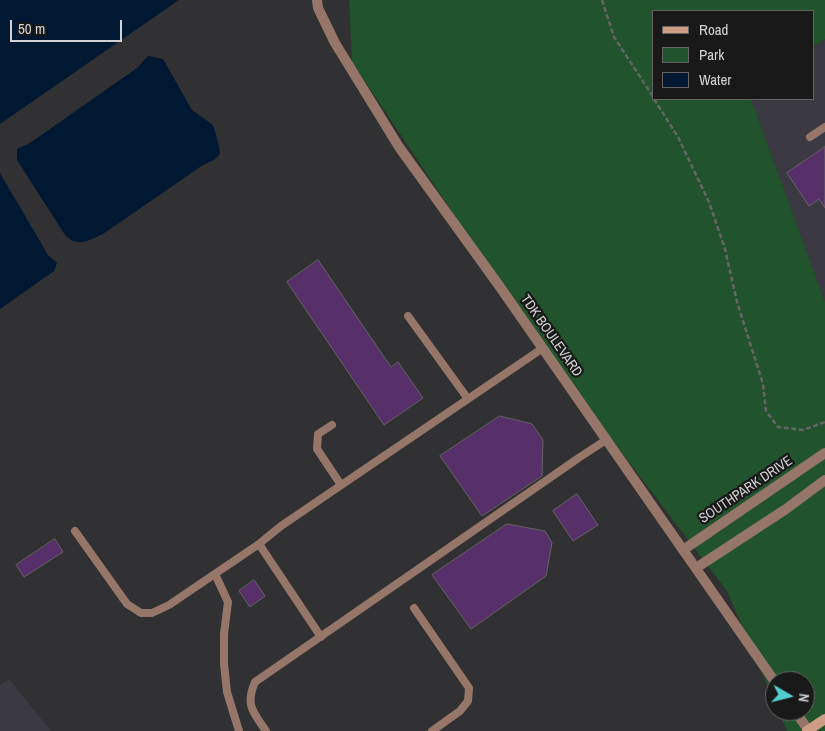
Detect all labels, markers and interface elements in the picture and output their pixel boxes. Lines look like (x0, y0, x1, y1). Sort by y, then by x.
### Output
scale bar (12, 10, 125, 42)
legend (652, 10, 815, 100)
text: 50 m (18, 18, 45, 39)
text: Road (699, 19, 728, 40)
text: Park (699, 44, 724, 65)
text: Water (699, 69, 731, 90)
street label: TDK BOULEVARD (517, 292, 585, 380)
street label: SOUTHPARK DRIVE (696, 453, 796, 527)
north arrow (765, 671, 815, 721)
text: N (794, 693, 813, 703)

